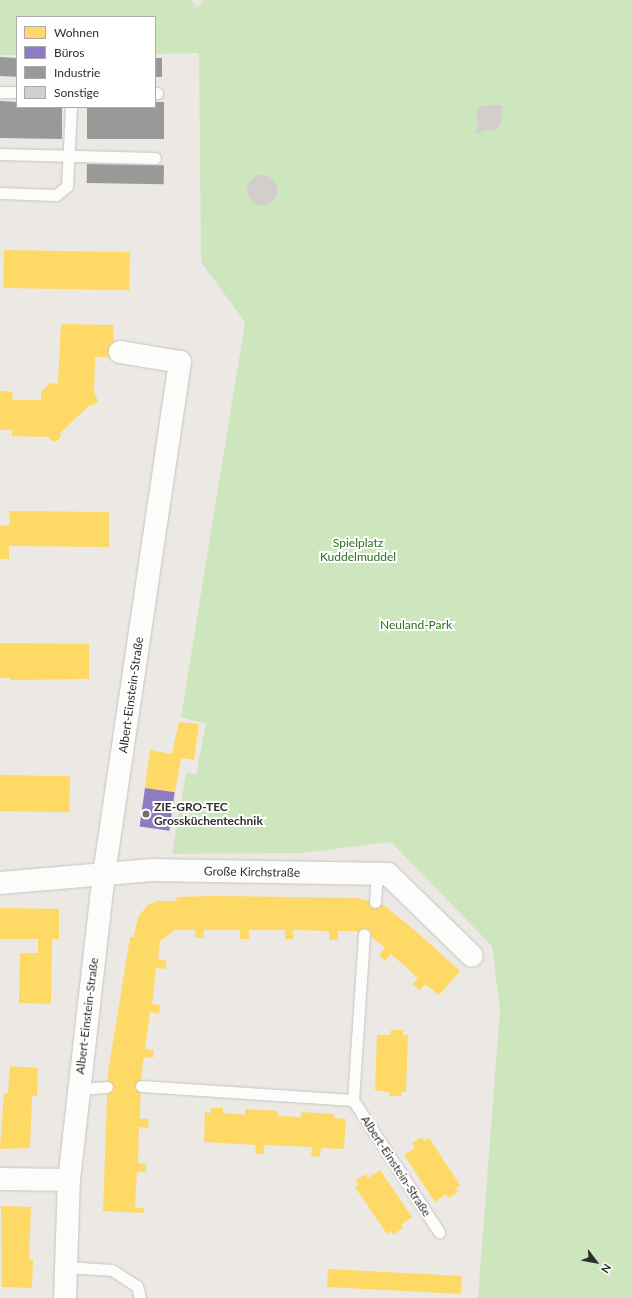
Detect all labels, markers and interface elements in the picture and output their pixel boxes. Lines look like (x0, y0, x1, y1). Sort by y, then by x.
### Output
legend (16, 16, 156, 108)
text: Wohnen (54, 25, 99, 40)
text: Büros (54, 45, 84, 60)
text: Industrie (54, 65, 100, 80)
text: Sonstige (54, 85, 99, 100)
park label: Spielplatz Kuddelmuddel (320, 536, 396, 564)
park label: Neuland-Park (380, 618, 452, 632)
street label: Albert-Einstein-Straße (116, 636, 146, 754)
place label: ZIE-GRO-TEC Grossküchentechnik (154, 800, 263, 828)
marker: ZIE-GRO-TEC Grossküchentechnik (141, 809, 151, 819)
street label: Große Kirchstraße (204, 864, 300, 880)
street label: Albert-Einstein-Straße (73, 957, 101, 1075)
street label: Albert-Einstein-Straße (358, 1113, 434, 1219)
north arrow (576, 1242, 616, 1282)
text: N (599, 1262, 614, 1276)

